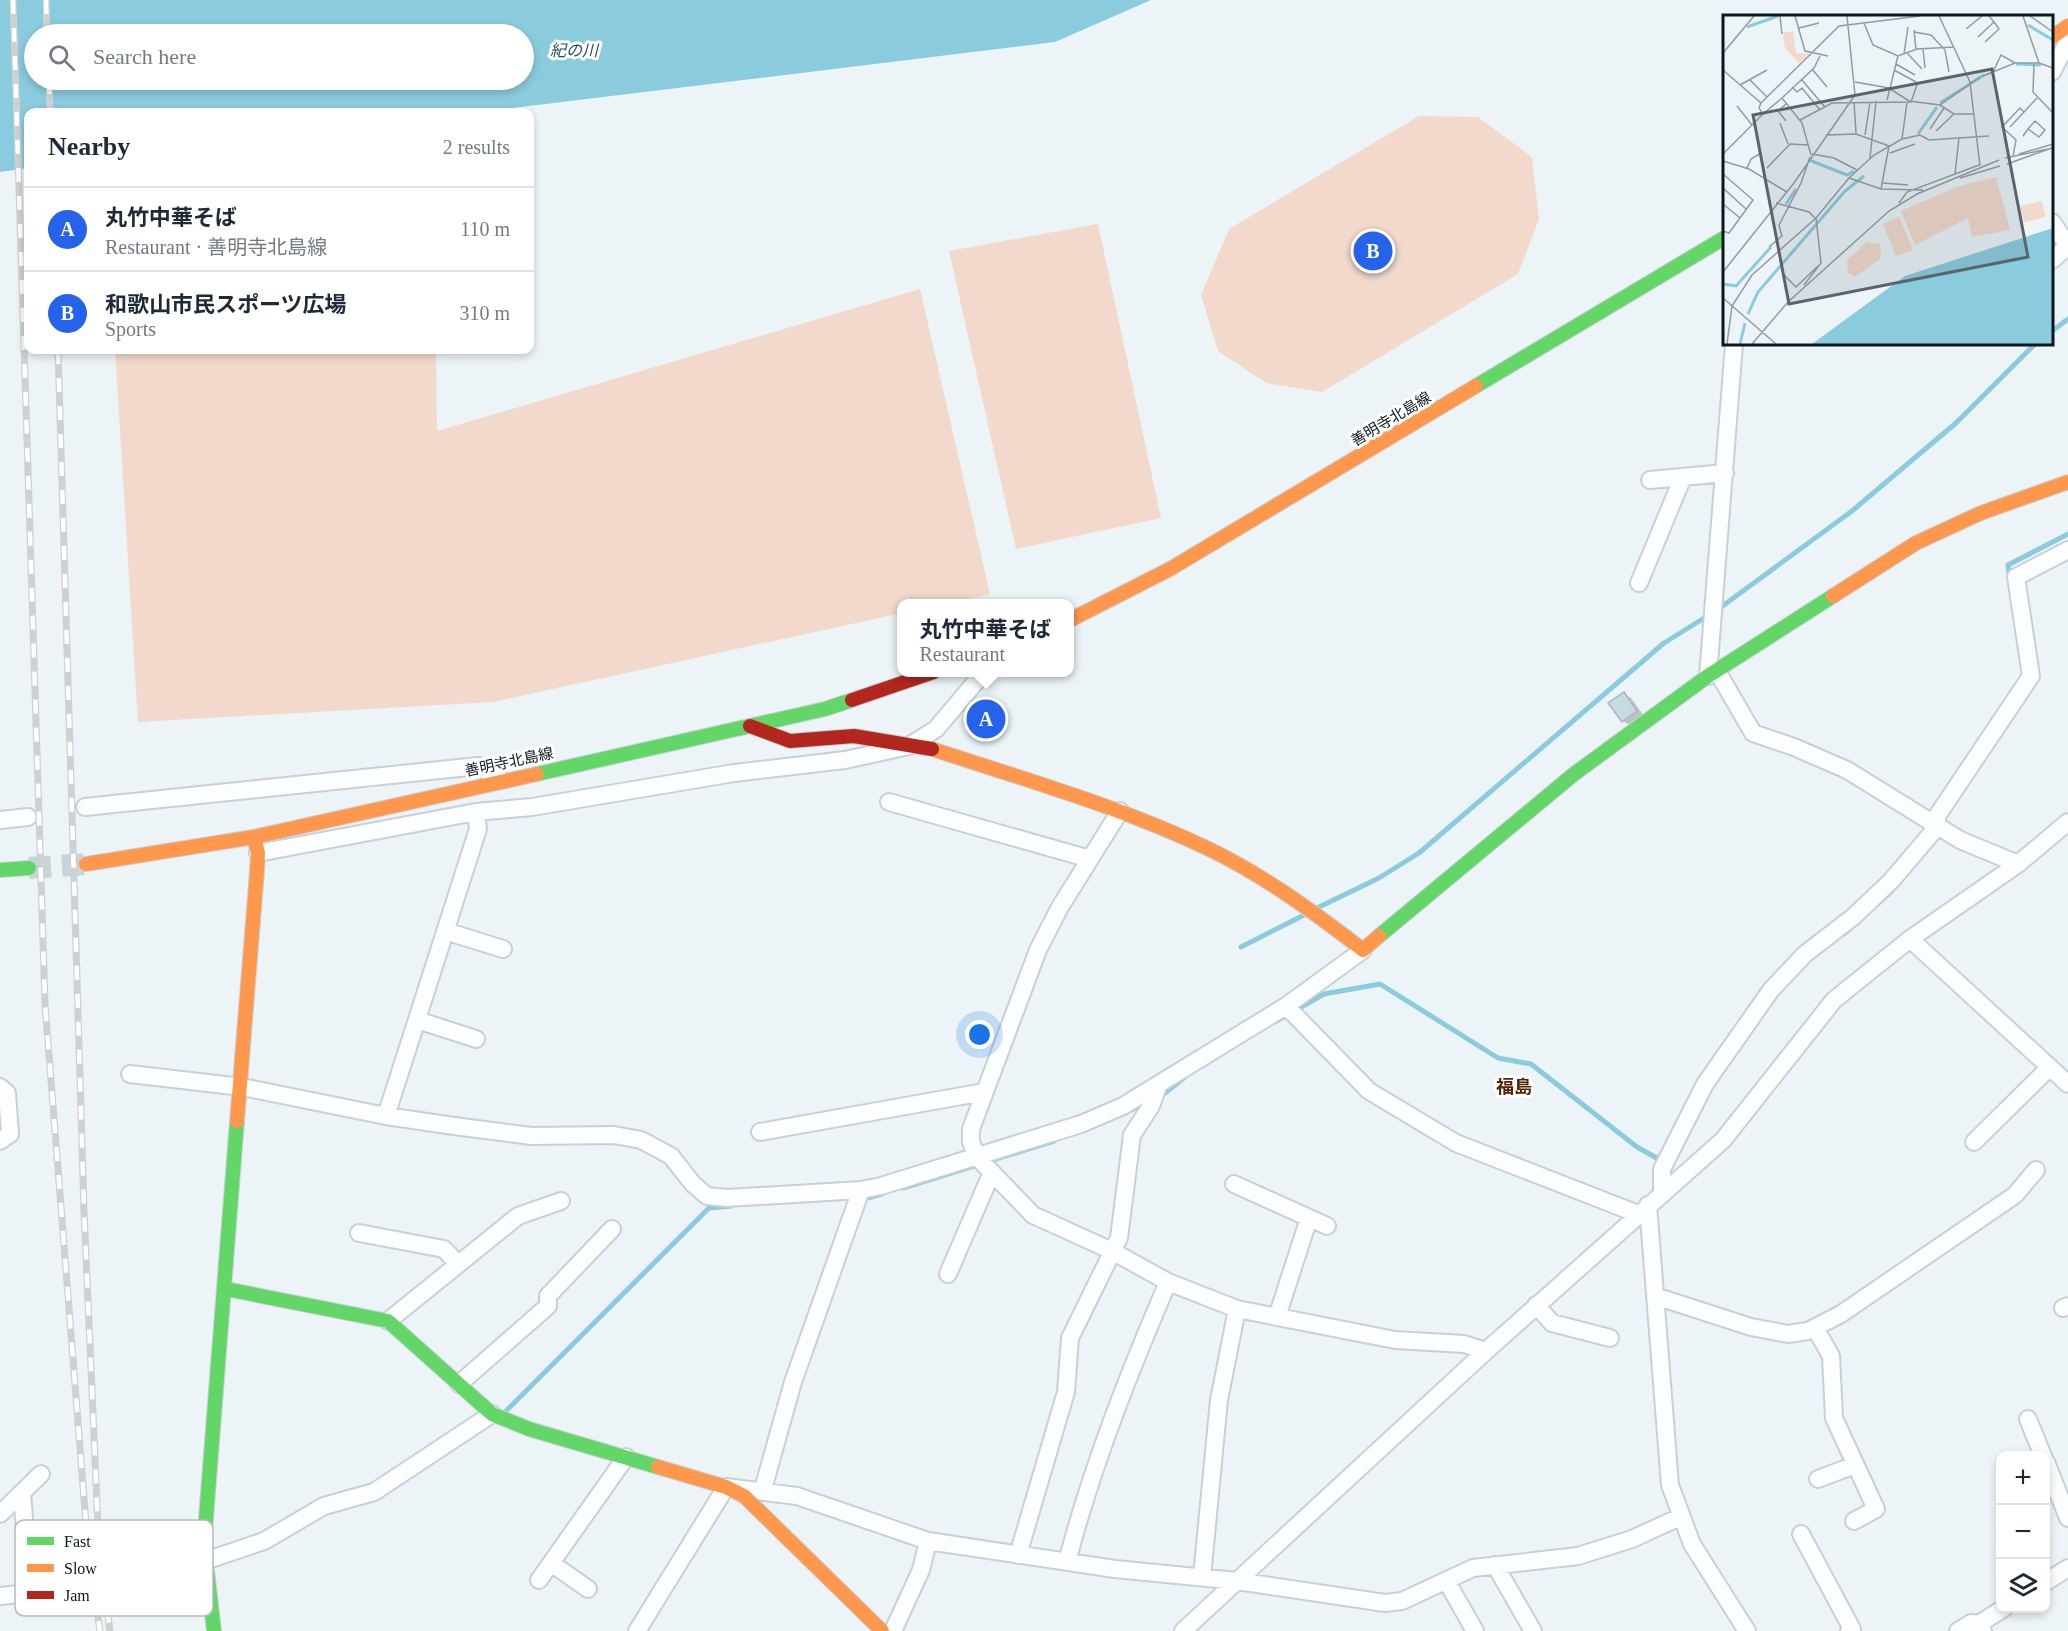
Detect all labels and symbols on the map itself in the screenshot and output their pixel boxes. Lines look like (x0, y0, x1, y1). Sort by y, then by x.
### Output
inset map (1723, 15, 2053, 345)
water label: 紀の川 (550, 42, 600, 59)
pin: B (1354, 228, 1392, 274)
street label: 善明寺北島線 (1348, 388, 1434, 449)
pin: A (966, 696, 1006, 742)
street label: 善明寺北島線 (463, 744, 555, 779)
your location (965, 1020, 994, 1049)
district label: 福島 (1496, 1077, 1532, 1097)
legend (15, 1520, 213, 1616)
text: Fast (64, 1533, 91, 1550)
text: Slow (64, 1560, 97, 1577)
text: Jam (64, 1587, 90, 1604)

